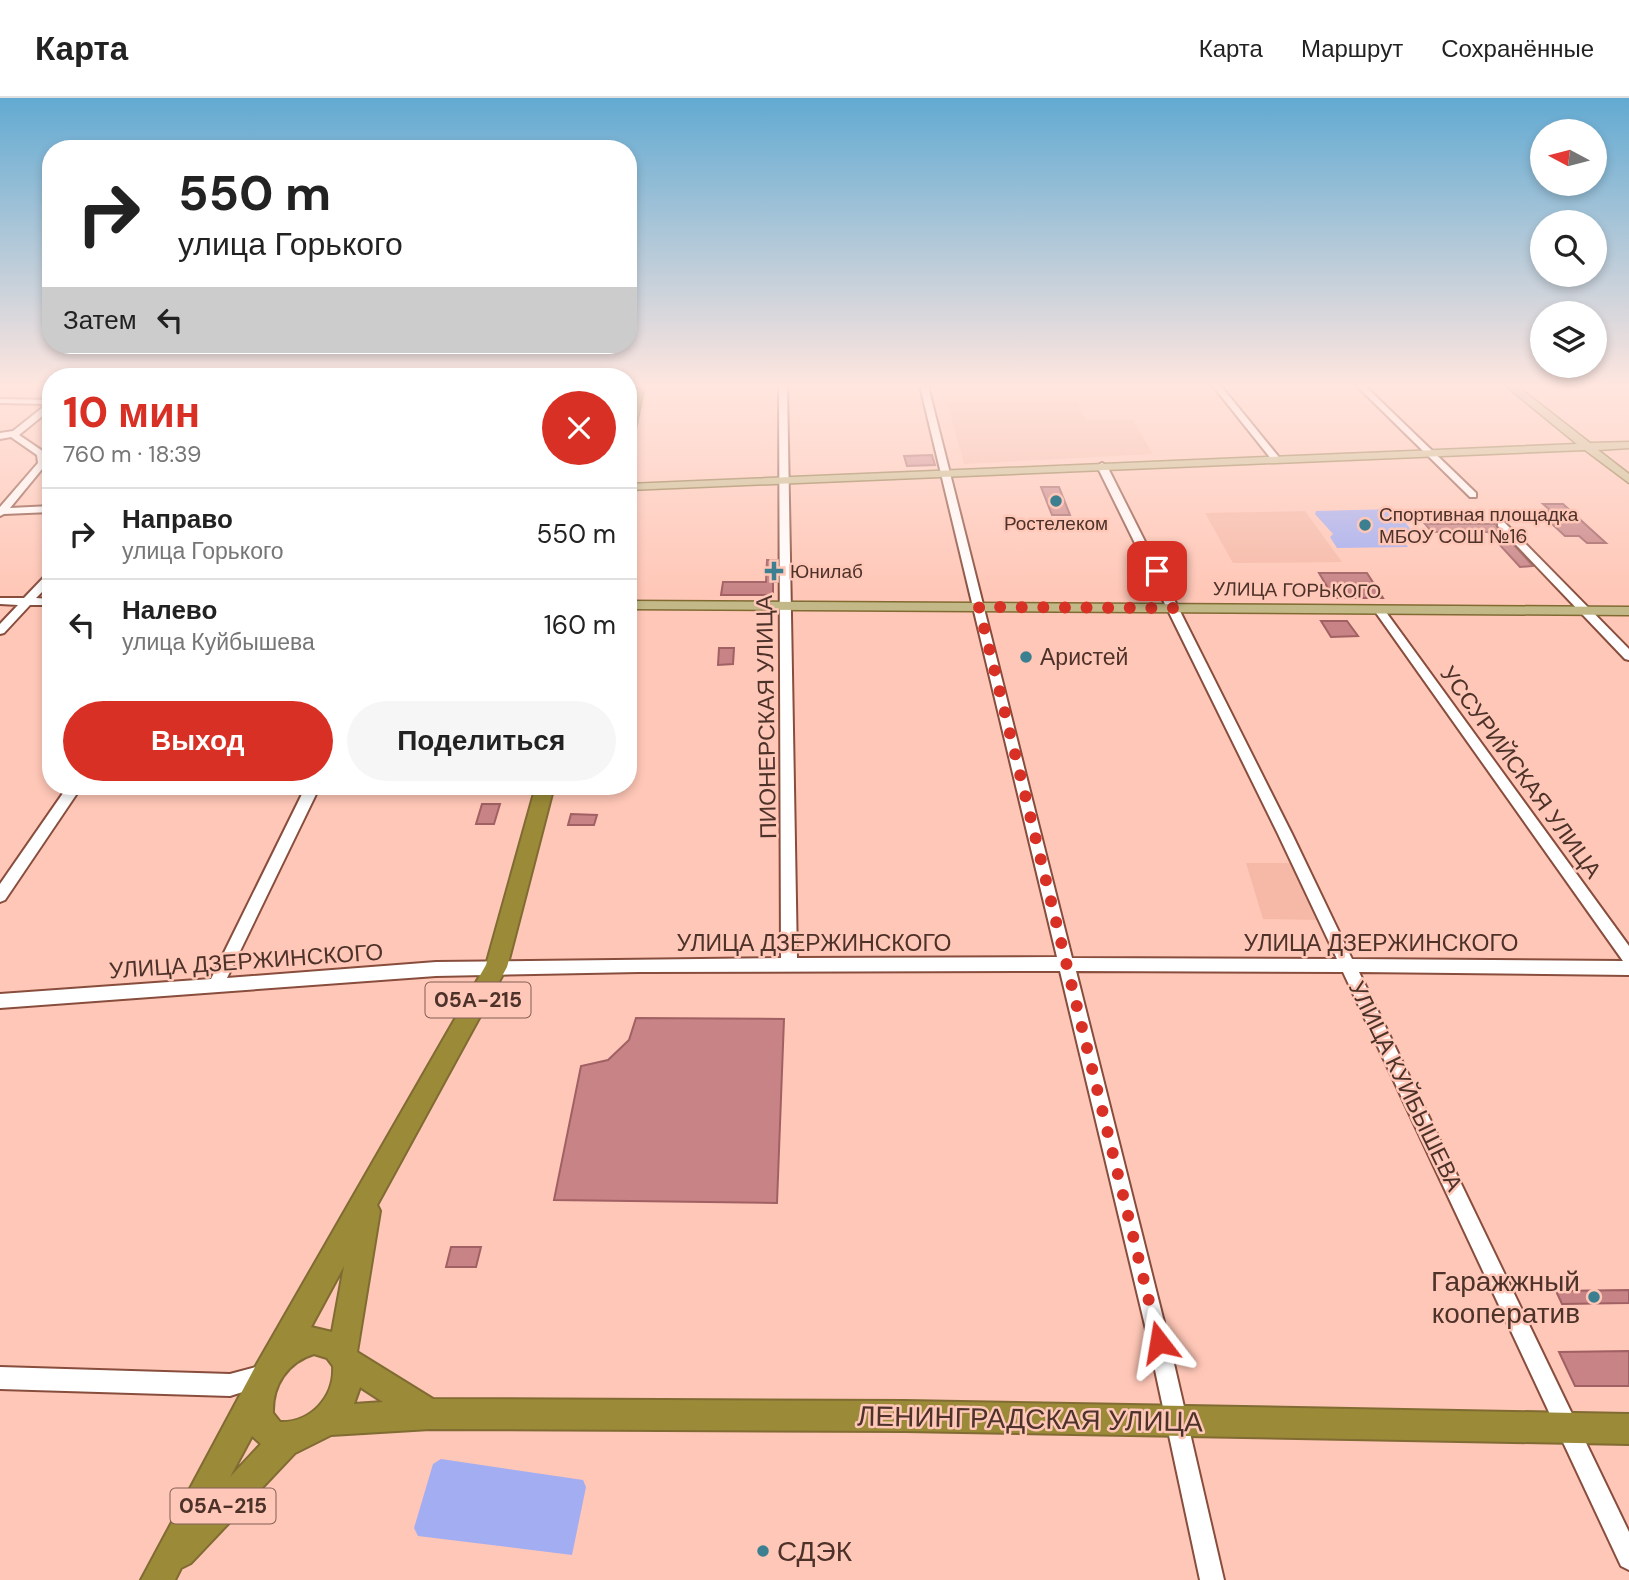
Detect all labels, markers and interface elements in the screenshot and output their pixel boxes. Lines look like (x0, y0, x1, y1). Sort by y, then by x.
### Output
text: Карта (35, 27, 128, 70)
text: Карта (1199, 33, 1263, 64)
text: Маршрут (1301, 33, 1403, 64)
text: Сохранённые (1441, 33, 1594, 64)
north arrow (1530, 119, 1606, 196)
map controls (1530, 119, 1607, 378)
text: 550 m (178, 161, 331, 225)
icon: right (63, 168, 154, 259)
button: search (1530, 210, 1607, 287)
text: улица Горького (178, 223, 403, 265)
icon: left (151, 301, 189, 339)
button: layers (1530, 301, 1607, 378)
text: Затем (63, 303, 137, 337)
text: 10 мин (63, 385, 200, 440)
button: close (542, 391, 616, 465)
text: 760 m · 18:39 (63, 439, 201, 469)
marker: Ростелеком (1048, 493, 1064, 509)
text: Направо (122, 502, 233, 536)
place label: Спортивная площадка МБОУ СОШ №16 (1379, 502, 1579, 549)
place label: Ростелеком (1004, 511, 1108, 536)
icon: right (63, 515, 101, 553)
text: 550 m (536, 517, 616, 551)
marker: Спортивная площадка МБОУ СОШ №16 (1357, 517, 1373, 533)
text: улица Горького (122, 536, 284, 566)
pin (1127, 541, 1187, 601)
icon: arrive (1138, 552, 1176, 590)
place label: Юнилаб (790, 559, 863, 584)
marker: Юнилаб (764, 561, 784, 581)
street label: УЛИЦА ГОРЬКОГО (1213, 576, 1381, 604)
text: Налево (122, 593, 217, 627)
street label: ПИОНЕРСКАЯ УЛИЦА (749, 594, 783, 839)
icon: left (63, 606, 101, 644)
text: 160 m (544, 608, 616, 642)
text: улица Куйбышева (122, 627, 315, 657)
place label: Аристей (1040, 642, 1128, 672)
marker: Аристей (1018, 649, 1034, 665)
street label: УССУРИЙСКАЯ УЛИЦА (1434, 660, 1609, 885)
button: Выход (63, 701, 333, 781)
button: Поделиться (347, 701, 616, 781)
street label: УЛИЦА ДЗЕРЖИНСКОГО (677, 928, 951, 958)
street label: УЛИЦА ДЗЕРЖИНСКОГО (1244, 928, 1518, 958)
street label: УЛИЦА ДЗЕРЖИНСКОГО (108, 936, 384, 986)
street label: УЛИЦА КУЙБЫШЕВА (1342, 976, 1470, 1197)
road number: 05А-215 (426, 982, 530, 1018)
place label: Гаражжный кооператив (1431, 1263, 1580, 1332)
marker: Гаражжный кооператив (1586, 1289, 1602, 1305)
position arrow (1122, 1305, 1196, 1379)
street label: ЛЕНИНГРАДСКАЯ УЛИЦА (857, 1397, 1204, 1441)
road number: 05А-215 (170, 1488, 276, 1524)
place label: СДЭК (777, 1533, 853, 1570)
marker: СДЭК (755, 1543, 771, 1559)

